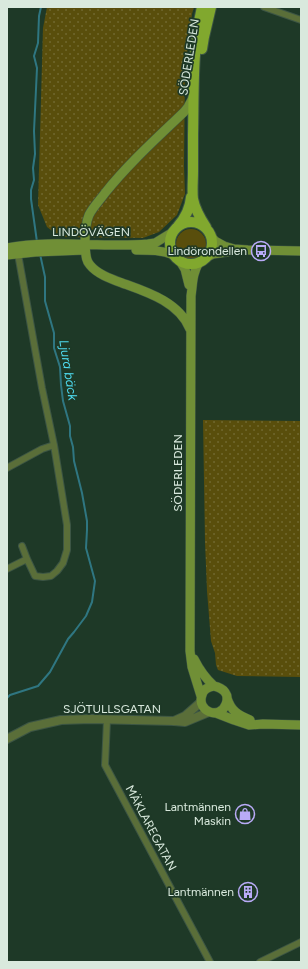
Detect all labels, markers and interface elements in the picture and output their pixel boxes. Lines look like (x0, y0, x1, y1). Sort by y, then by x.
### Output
street label: SÖDERLEDEN (176, 18, 202, 96)
street label: LINDÖVÄGEN (52, 225, 130, 239)
bus stop icon: Lindörondellen (250, 240, 272, 262)
place label: Lindörondellen (167, 244, 247, 258)
water label: Ljura bäck (56, 339, 81, 402)
street label: SÖDERLEDEN (171, 434, 185, 512)
street label: SJÖTULLSGATAN (63, 702, 161, 716)
street label: MÄKLAREGATAN (123, 783, 179, 873)
place label: Lantmännen Maskin (164, 800, 231, 828)
shop icon: Lantmännen Maskin (234, 803, 256, 825)
building icon: Lantmännen (237, 881, 259, 903)
place label: Lantmännen (167, 885, 234, 899)

